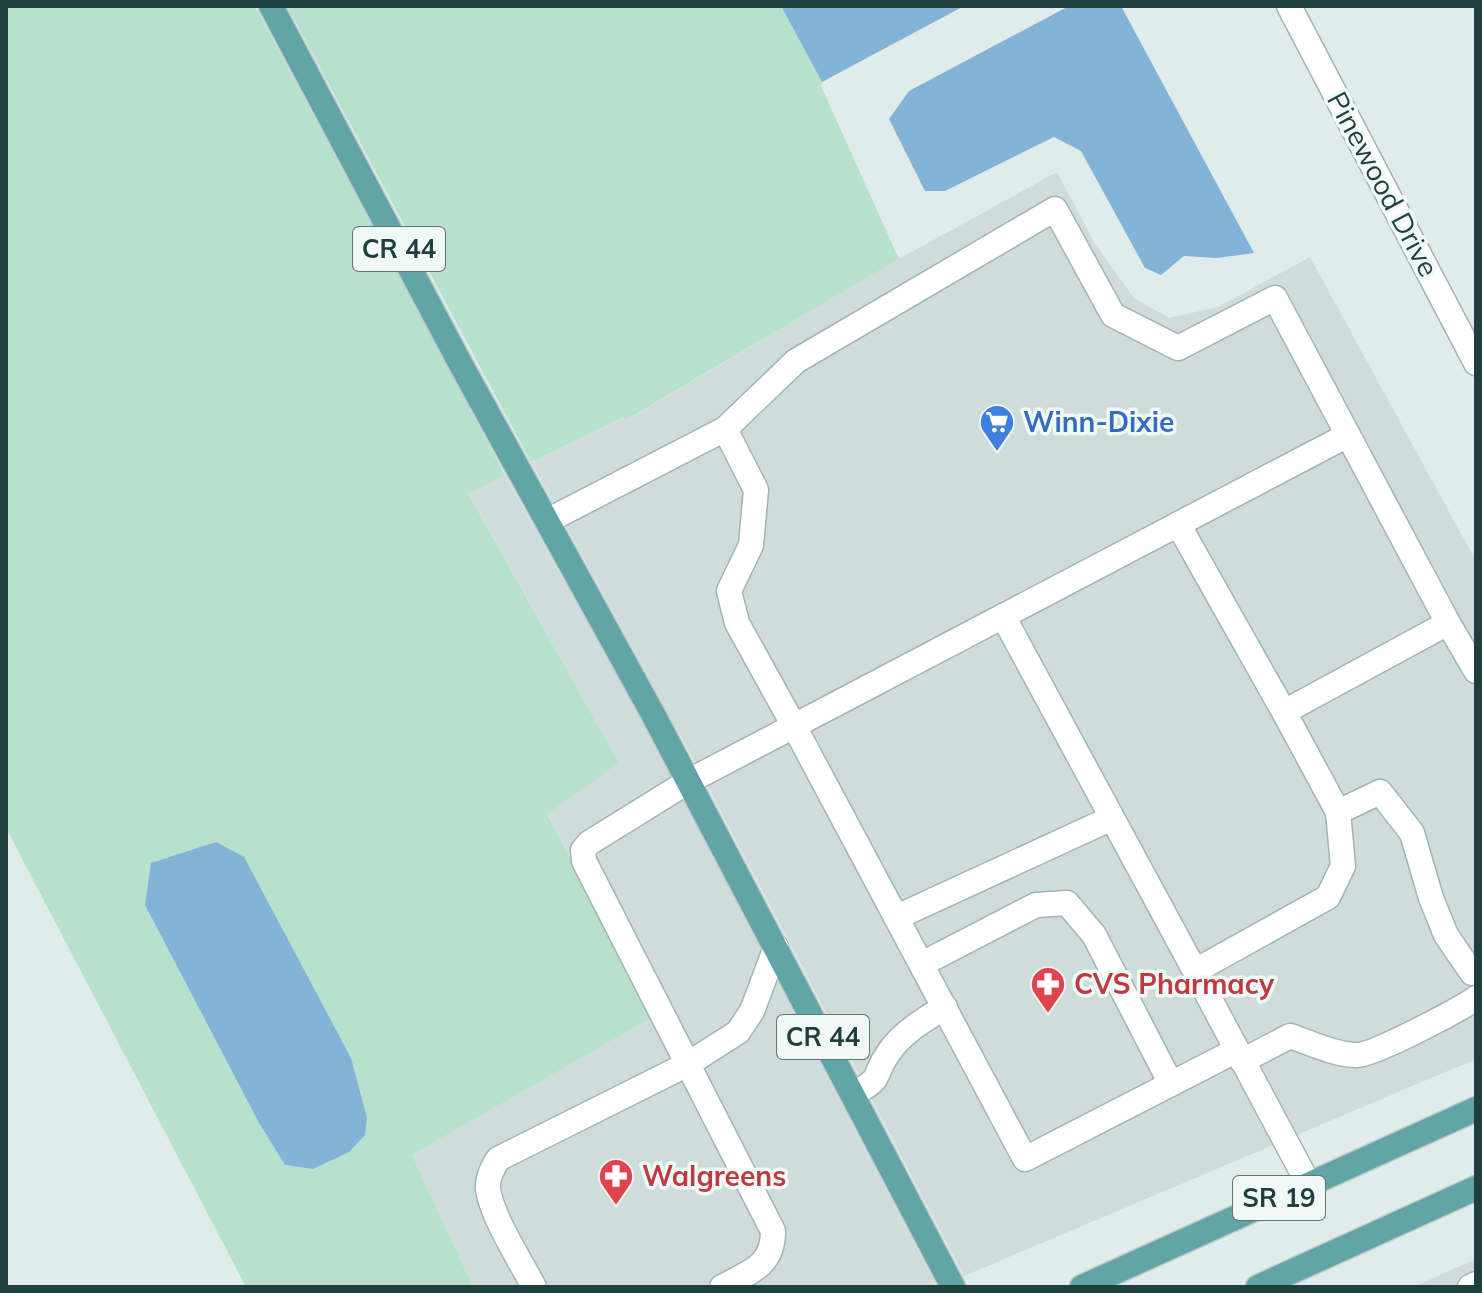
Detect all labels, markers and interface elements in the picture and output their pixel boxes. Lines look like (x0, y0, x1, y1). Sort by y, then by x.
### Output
street label: Pinewood Drive (1320, 85, 1447, 282)
road number: CR 44 (353, 227, 445, 271)
supermarket icon: Winn-Dixie (978, 403, 1016, 453)
place label: Winn-Dixie (1023, 404, 1174, 439)
pharmacy icon: CVS Pharmacy (1029, 965, 1067, 1015)
place label: CVS Pharmacy (1074, 966, 1275, 1001)
road number: CR 44 (777, 1015, 869, 1059)
pharmacy icon: Walgreens (597, 1157, 635, 1207)
place label: Walgreens (642, 1158, 786, 1193)
road number: SR 19 (1233, 1176, 1325, 1220)

